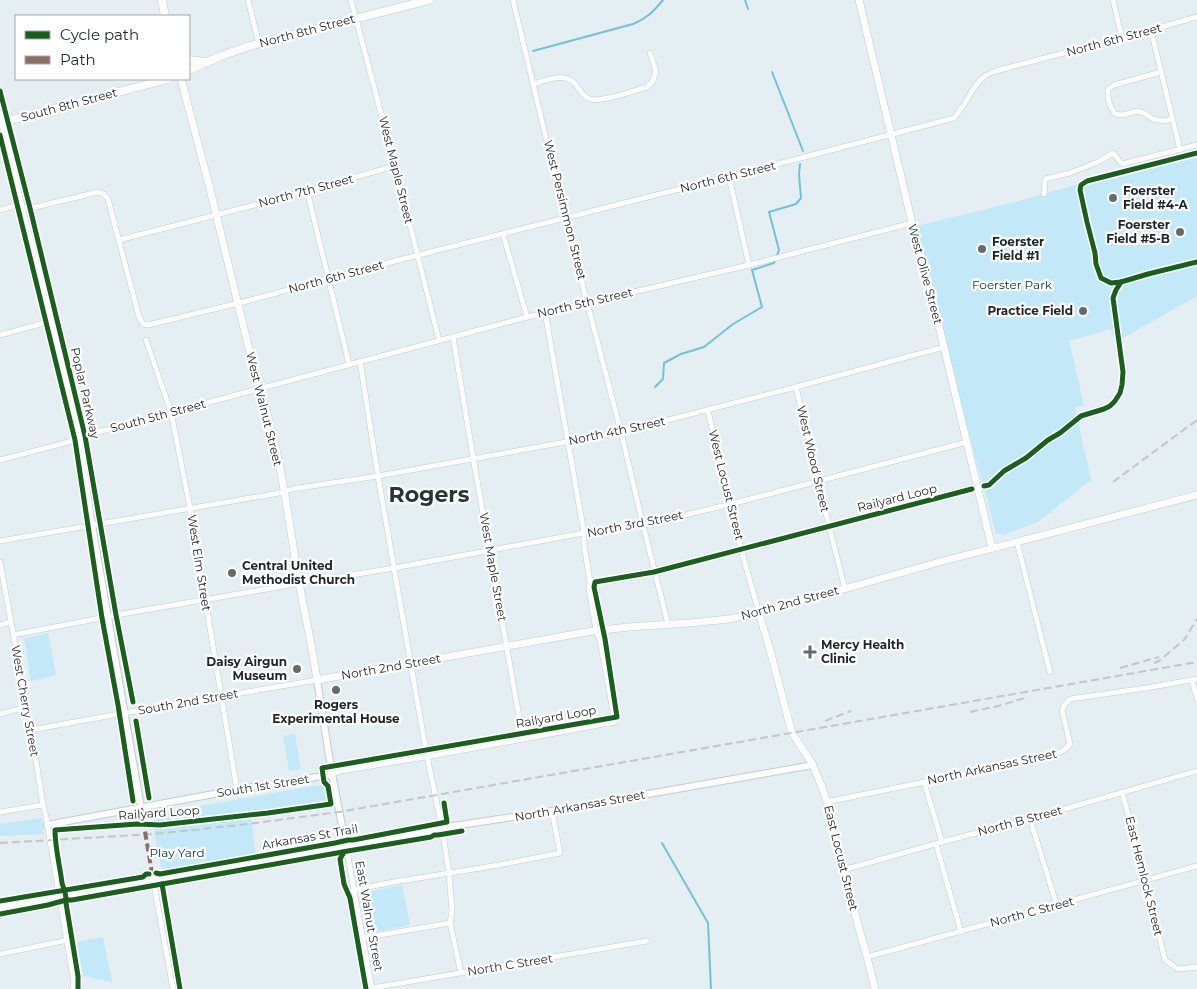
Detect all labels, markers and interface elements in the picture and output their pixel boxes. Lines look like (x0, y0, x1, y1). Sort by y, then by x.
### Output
street label: North 8th Street (257, 10, 356, 51)
legend (15, 15, 190, 80)
street label: North 6th Street (1065, 20, 1163, 59)
text: Cycle path (60, 25, 139, 44)
text: Path (60, 50, 96, 69)
street label: South 8th Street (19, 84, 119, 125)
street label: West Maple Street (376, 115, 417, 225)
street label: West Persimmon Street (541, 138, 590, 282)
street label: North 6th Street (678, 157, 777, 196)
street label: North 7th Street (257, 171, 355, 210)
place label: Foerster Field #4-A (1123, 183, 1189, 212)
marker: Foerster Field #4-A (1107, 192, 1119, 204)
place label: Foerster Field #5-B (1106, 217, 1170, 246)
street label: West Olive Street (905, 222, 946, 326)
marker: Foerster Field #5-B (1174, 226, 1186, 238)
place label: Foerster Field #1 (992, 234, 1044, 263)
marker: Foerster Field #1 (976, 243, 988, 255)
street label: North 6th Street (287, 257, 385, 296)
park label: Foerster Park (972, 277, 1053, 292)
street label: North 5th Street (536, 284, 634, 321)
place label: Practice Field (987, 303, 1073, 318)
marker: Practice Field (1077, 305, 1089, 317)
street label: Poplar Parkway (68, 346, 103, 440)
street label: West Walnut Street (243, 350, 286, 468)
street label: South 5th Street (108, 396, 207, 435)
street label: West Wood Street (794, 404, 833, 514)
street label: North 4th Street (567, 413, 667, 448)
street label: West Locust Street (706, 428, 747, 542)
street label: Railyard Loop (855, 480, 938, 515)
district label: Rogers (388, 481, 470, 508)
street label: North 3rd Street (586, 507, 684, 540)
street label: West Maple Street (477, 511, 510, 623)
street label: West Elm Street (184, 514, 215, 612)
place label: Central United Methodist Church (242, 558, 355, 587)
marker: Central United Methodist Church (226, 567, 238, 579)
street label: North 2nd Street (739, 582, 841, 623)
place label: Mercy Health Clinic (821, 637, 904, 666)
street label: West Cherry Street (8, 644, 43, 758)
marker: Mercy Health Clinic (803, 645, 817, 659)
street label: North 2nd Street (340, 650, 442, 683)
place label: Daisy Airgun Museum (206, 654, 287, 683)
marker: Daisy Airgun Museum (291, 663, 303, 675)
marker: Rogers Experimental House (330, 684, 342, 696)
street label: South 2nd Street (137, 685, 239, 718)
place label: Rogers Experimental House (272, 697, 400, 726)
street label: Railyard Loop (514, 702, 597, 731)
street label: North Arkansas Street (926, 745, 1058, 788)
street label: South 1st Street (216, 771, 310, 800)
street label: North Arkansas Street (514, 787, 646, 824)
street label: Railyard Loop (118, 802, 200, 823)
street label: North B Street (976, 802, 1064, 839)
street label: East Locust Street (821, 803, 862, 912)
street label: East Hemlock Street (1122, 815, 1167, 937)
street label: Arkansas St Trail (261, 821, 359, 852)
park label: Play Yard (149, 845, 205, 860)
street label: East Walnut Street (352, 859, 387, 973)
street label: North C Street (988, 893, 1076, 930)
street label: North C Street (466, 950, 554, 979)

